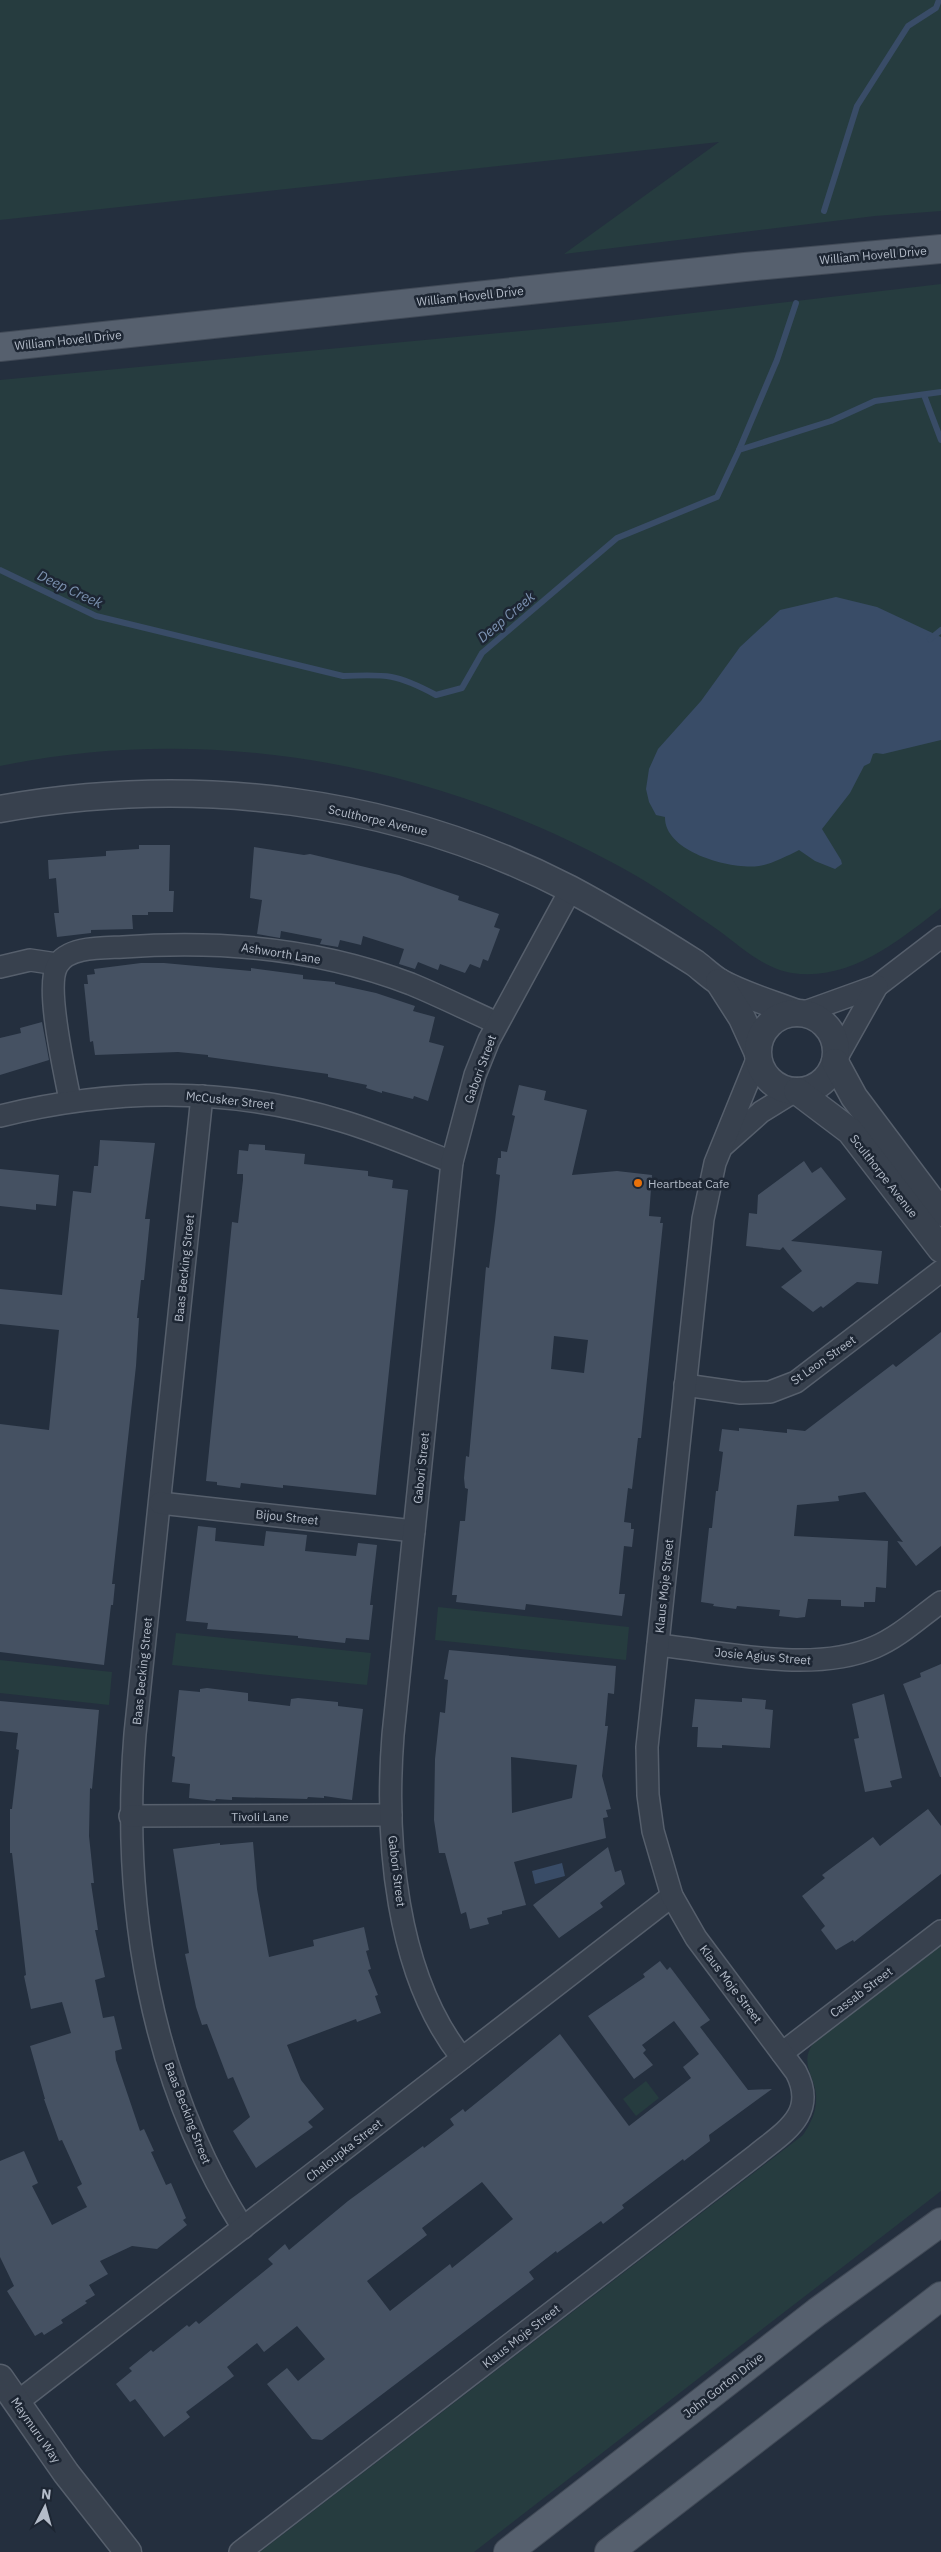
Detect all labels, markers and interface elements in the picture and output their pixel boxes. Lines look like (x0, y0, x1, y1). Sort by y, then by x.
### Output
street label: William Hovell Drive (819, 243, 928, 267)
street label: William Hovell Drive (416, 283, 525, 309)
street label: William Hovell Drive (14, 327, 123, 353)
water label: Deep Creek (35, 566, 106, 612)
water label: Deep Creek (473, 587, 539, 646)
street label: Sculthorpe Avenue (327, 801, 430, 839)
street label: Ashworth Lane (240, 939, 322, 967)
street label: Gabori Street (461, 1033, 499, 1105)
street label: McCusker Street (185, 1088, 275, 1112)
street label: Sculthorpe Avenue (847, 1131, 921, 1221)
place label: Heartbeat Cafe (648, 1176, 730, 1191)
marker: Heartbeat Cafe (632, 1177, 644, 1189)
street label: Baas Becking Street (171, 1214, 197, 1322)
street label: St Leon Street (788, 1332, 858, 1388)
street label: Gabori Street (410, 1432, 432, 1504)
street label: Bijou Street (255, 1506, 319, 1528)
street label: Klaus Moje Street (652, 1538, 676, 1634)
street label: Baas Becking Street (129, 1617, 155, 1725)
street label: Josie Agius Street (714, 1644, 812, 1668)
street label: Tivoli Lane (231, 1809, 289, 1824)
street label: Gabori Street (385, 1835, 409, 1907)
street label: Klaus Moje Street (697, 1942, 765, 2026)
street label: Cassab Street (827, 1964, 895, 2020)
street label: Baas Becking Street (162, 2060, 214, 2166)
street label: Chaloupka Street (303, 2116, 385, 2184)
street label: Klaus Moje Street (479, 2301, 563, 2371)
street label: John Gorton Drive (680, 2349, 766, 2421)
street label: Maymuru Way (8, 2394, 64, 2466)
north arrow (20, 2482, 70, 2532)
text: N (40, 2485, 52, 2504)

